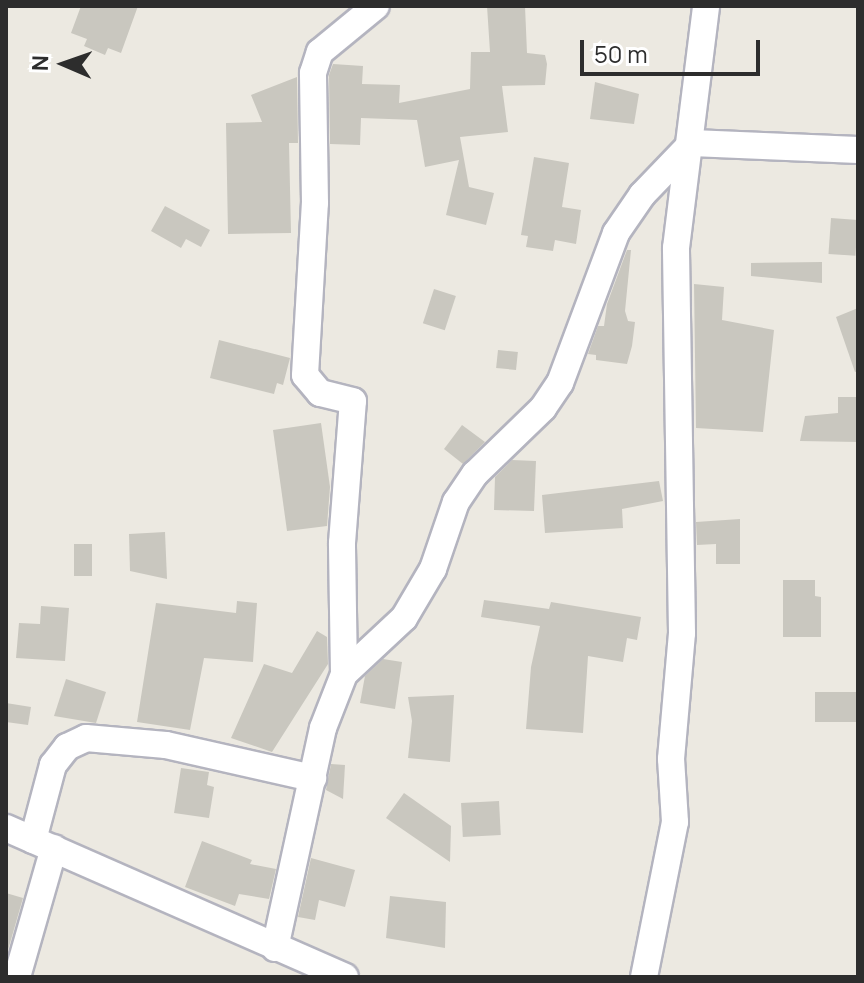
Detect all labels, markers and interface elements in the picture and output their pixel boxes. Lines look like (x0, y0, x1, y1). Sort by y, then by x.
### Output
north arrow (24, 24, 104, 104)
scale bar (584, 24, 764, 74)
text: 50 m (594, 37, 648, 70)
text: N (25, 55, 55, 72)

